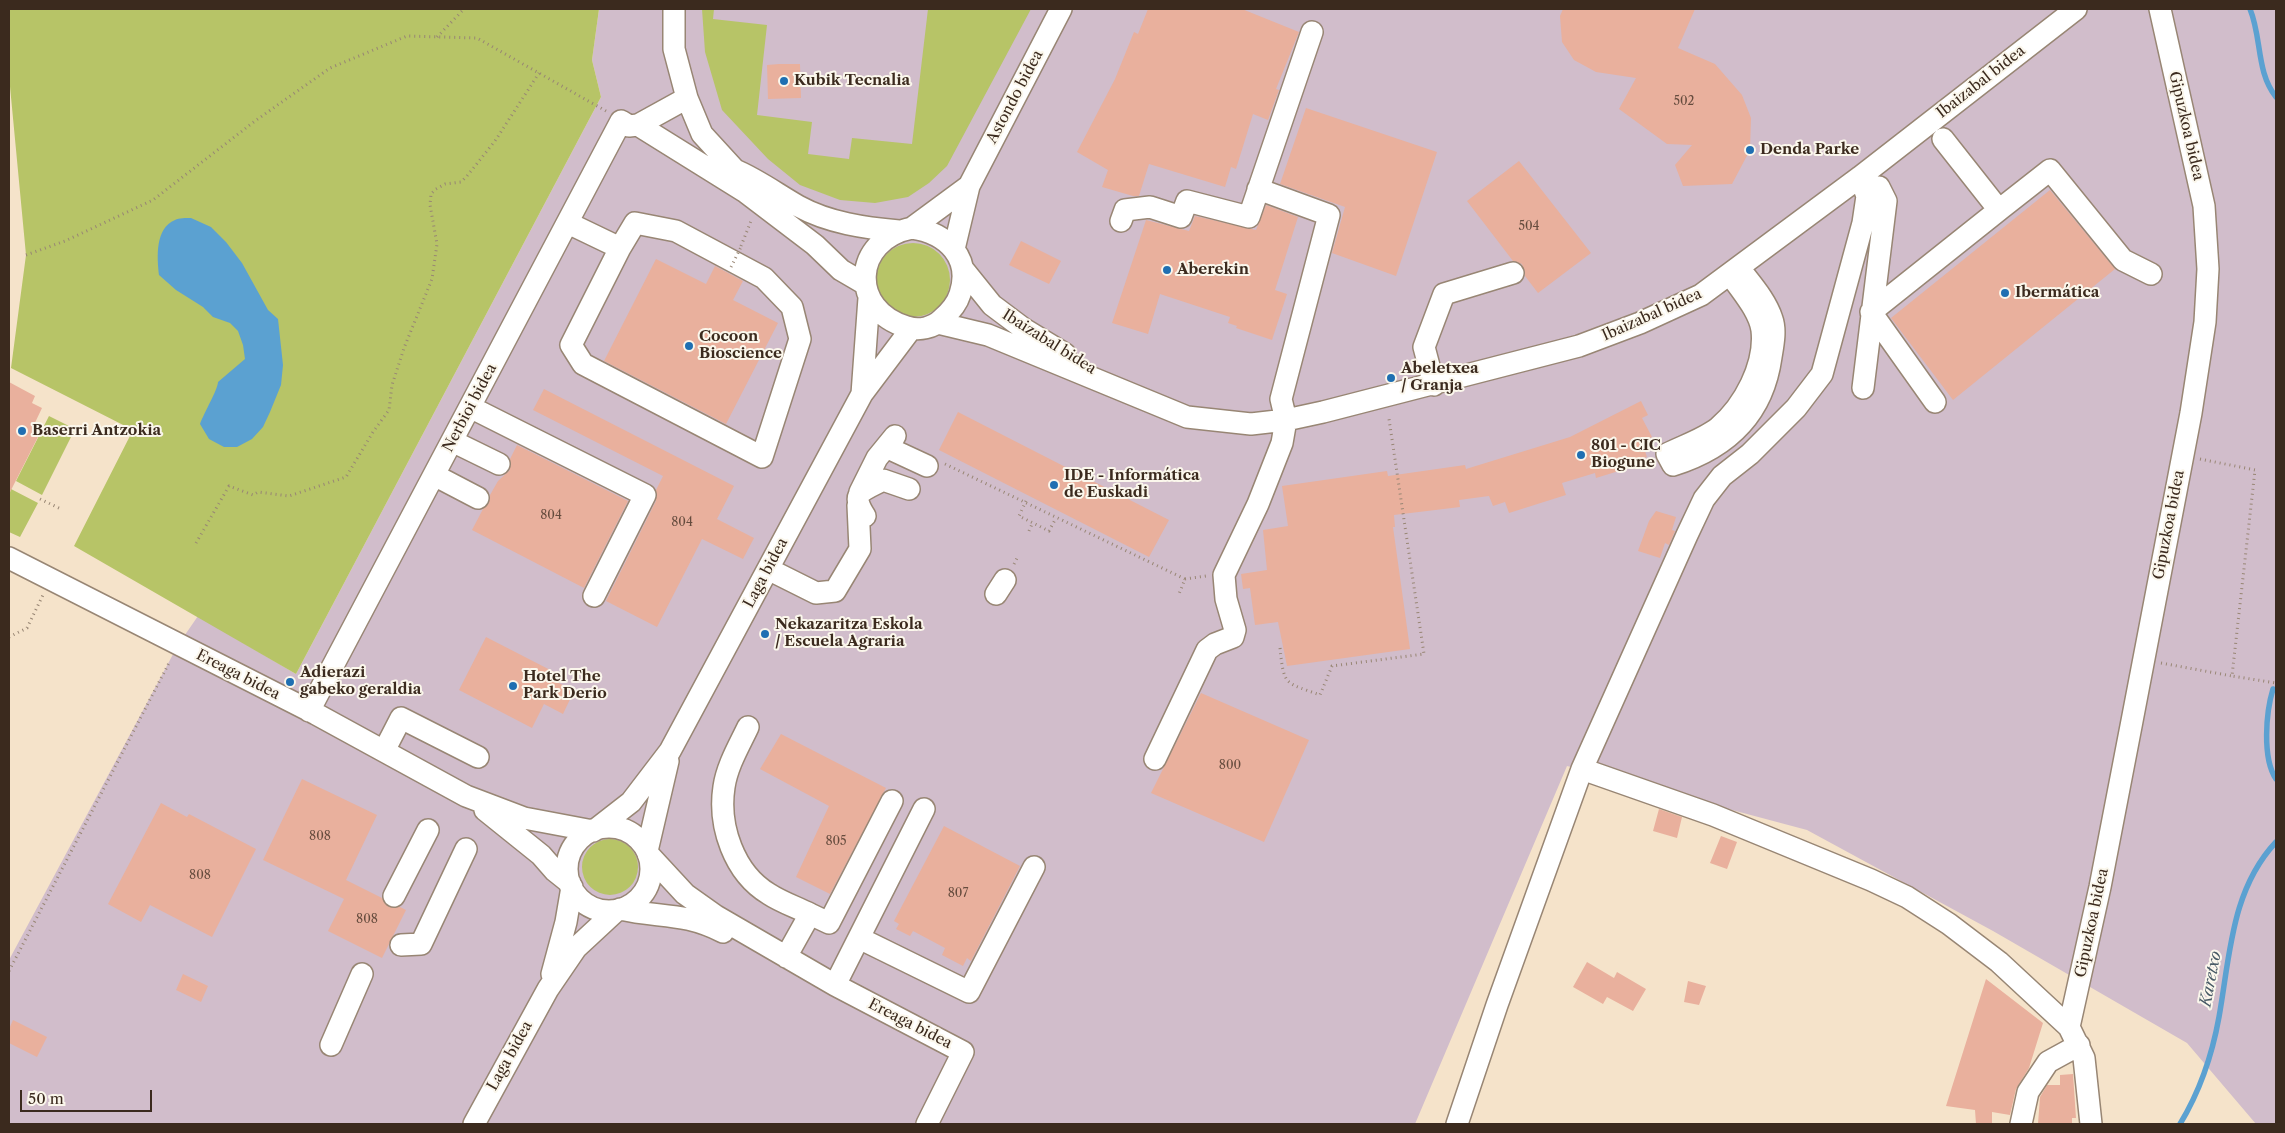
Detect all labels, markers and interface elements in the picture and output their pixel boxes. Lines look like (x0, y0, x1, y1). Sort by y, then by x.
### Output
street label: Ibaizabal bidea (1933, 42, 2029, 122)
street label: Astondo bidea (983, 47, 1047, 147)
street label: Gipuzkoa bidea (2165, 70, 2207, 182)
place label: Kubik Tecnalia (794, 72, 910, 90)
marker: Kubik Tecnalia (778, 75, 790, 87)
house number: 502 (1673, 95, 1695, 109)
place label: Denda Parke (1760, 141, 1859, 159)
marker: Denda Parke (1744, 144, 1756, 156)
house number: 504 (1518, 220, 1540, 234)
place label: Aberekin (1177, 261, 1249, 279)
marker: Aberekin (1161, 264, 1173, 276)
place label: Ibermática (2015, 284, 2099, 302)
street label: Ibaizabal bidea (1599, 285, 1705, 345)
marker: Ibermática (1999, 287, 2011, 299)
street label: Ibaizabal bidea (999, 306, 1099, 378)
place label: Cocoon Bioscience (699, 328, 782, 363)
marker: Cocoon Bioscience (683, 340, 695, 352)
place label: Abeletxea / Granja (1401, 360, 1479, 395)
street label: Nerbioi bidea (439, 361, 501, 455)
marker: Abeletxea / Granja (1385, 372, 1397, 384)
place label: Baserri Antzokia (32, 422, 161, 440)
marker: Baserri Antzokia (16, 425, 28, 437)
place label: 801 - CIC Biogune (1591, 437, 1661, 472)
marker: 801 - CIC Biogune (1575, 449, 1587, 461)
place label: IDE - Informática de Euskadi (1064, 467, 1200, 502)
street label: Gipuzkoa bidea (2150, 469, 2188, 581)
marker: IDE - Informática de Euskadi (1048, 479, 1060, 491)
house number: 804 (540, 509, 562, 523)
house number: 804 (671, 516, 693, 530)
street label: Laga bidea (740, 535, 792, 611)
place label: Nekazaritza Eskola / Escuela Agraria (775, 616, 923, 651)
marker: Nekazaritza Eskola / Escuela Agraria (759, 628, 771, 640)
street label: Ereaga bidea (193, 646, 283, 704)
place label: Adierazi gabeko geraldia (300, 664, 422, 699)
place label: Hotel The Park Derio (523, 668, 607, 703)
marker: Adierazi gabeko geraldia (284, 676, 296, 688)
marker: Hotel The Park Derio (507, 680, 519, 692)
house number: 800 (1219, 759, 1241, 773)
house number: 808 (309, 830, 331, 844)
house number: 805 (825, 835, 847, 849)
street label: Gipuzkoa bidea (2072, 867, 2112, 979)
house number: 808 (189, 869, 211, 883)
house number: 807 (948, 887, 968, 901)
house number: 808 (356, 913, 378, 927)
water label: Karetxo (2196, 950, 2226, 1008)
street label: Ereaga bidea (865, 995, 955, 1053)
street label: Laga bidea (484, 1018, 536, 1094)
scale bar (22, 1080, 155, 1112)
text: 50 m (28, 1089, 64, 1108)

